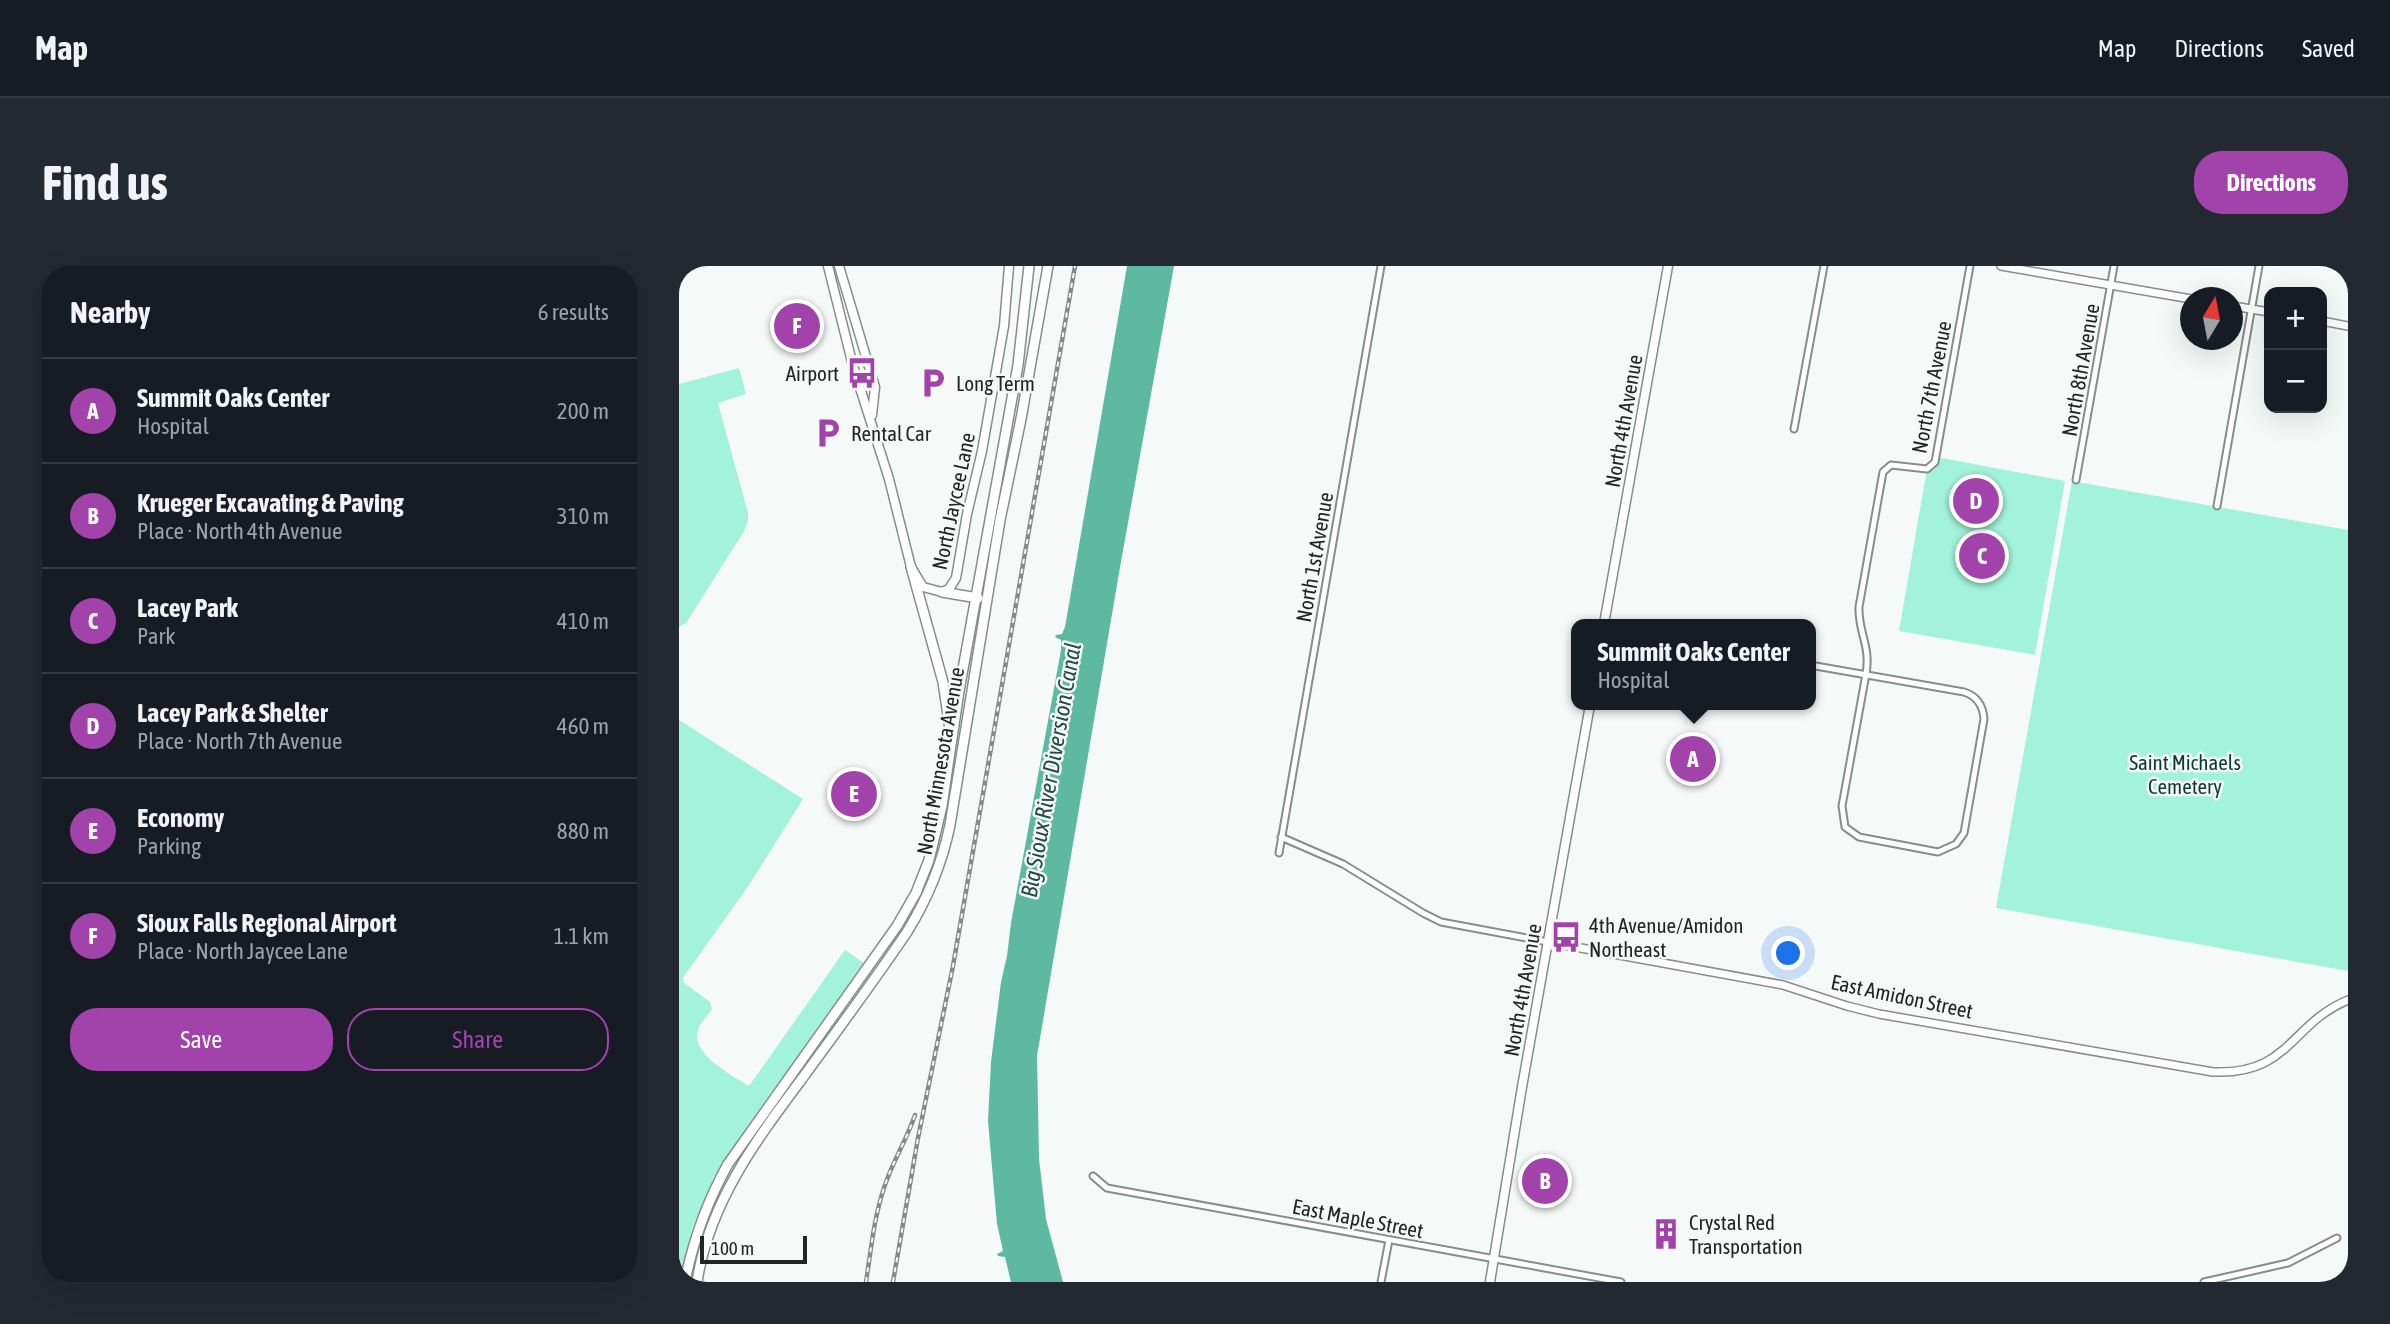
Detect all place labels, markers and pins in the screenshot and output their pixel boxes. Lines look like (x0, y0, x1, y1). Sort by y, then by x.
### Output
pin: F (774, 300, 820, 352)
bus stop icon: Airport (845, 356, 879, 390)
place label: Airport (786, 361, 839, 385)
parking icon: Long Term (916, 366, 950, 400)
place label: Long Term (956, 371, 1035, 395)
parking icon: Rental Car (811, 416, 845, 450)
place label: Rental Car (851, 421, 932, 445)
pin: D (1953, 475, 1999, 527)
pin: C (1959, 530, 2005, 582)
pin: A (1670, 733, 1716, 785)
pin: E (831, 768, 877, 820)
place label: 4th Avenue/Amidon Northeast (1589, 913, 1743, 961)
bus stop icon: 4th Avenue/Amidon Northeast (1549, 920, 1583, 954)
pin: B (1522, 1155, 1568, 1207)
place label: Crystal Red Transportation (1689, 1210, 1803, 1258)
building icon: Crystal Red Transportation (1649, 1217, 1683, 1251)

